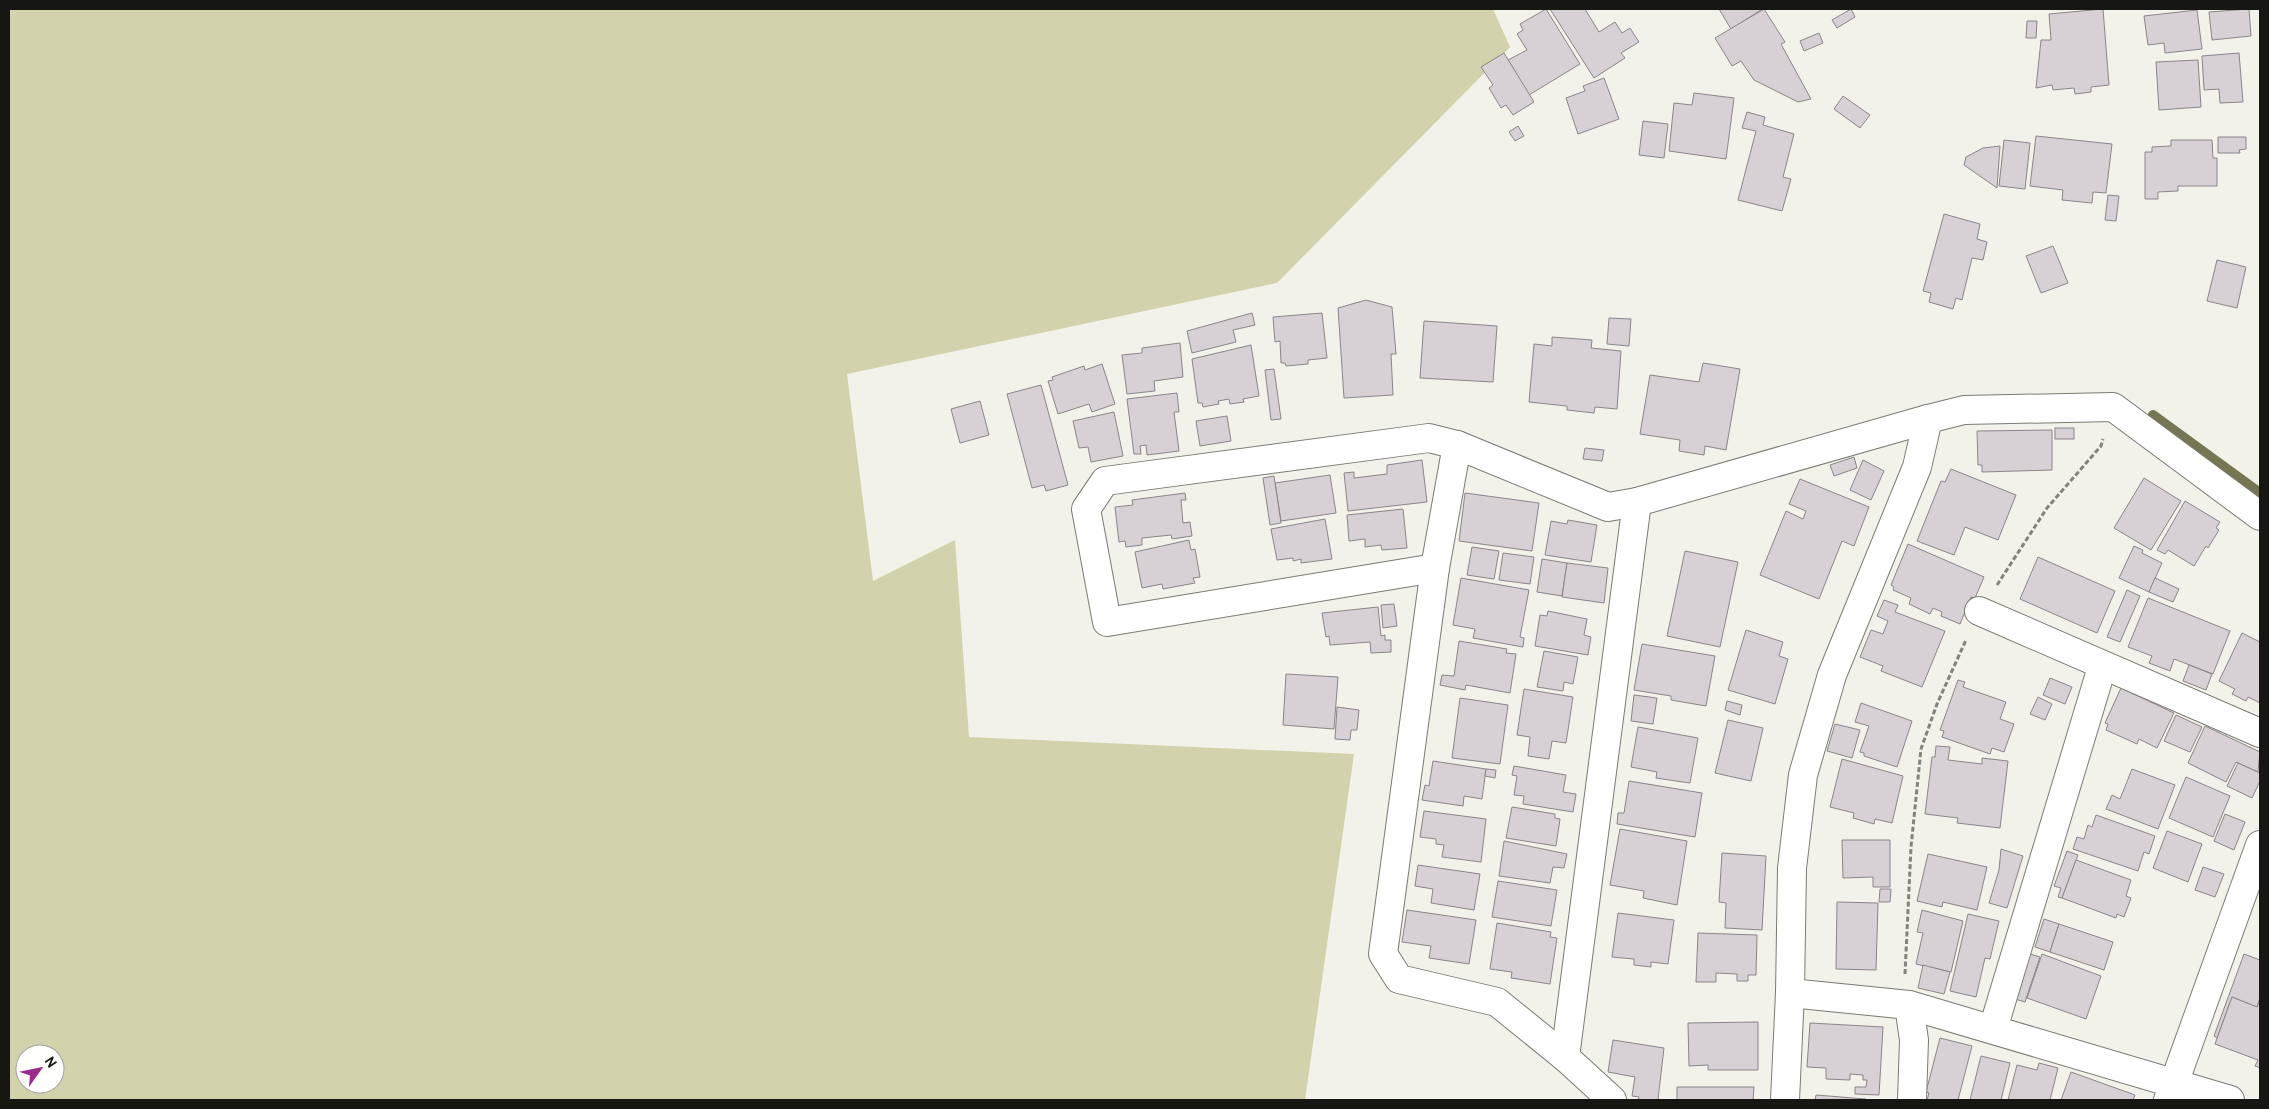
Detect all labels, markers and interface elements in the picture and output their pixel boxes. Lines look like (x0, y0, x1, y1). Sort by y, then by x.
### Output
north arrow (15, 1044, 65, 1094)
text: N (40, 1054, 60, 1072)

